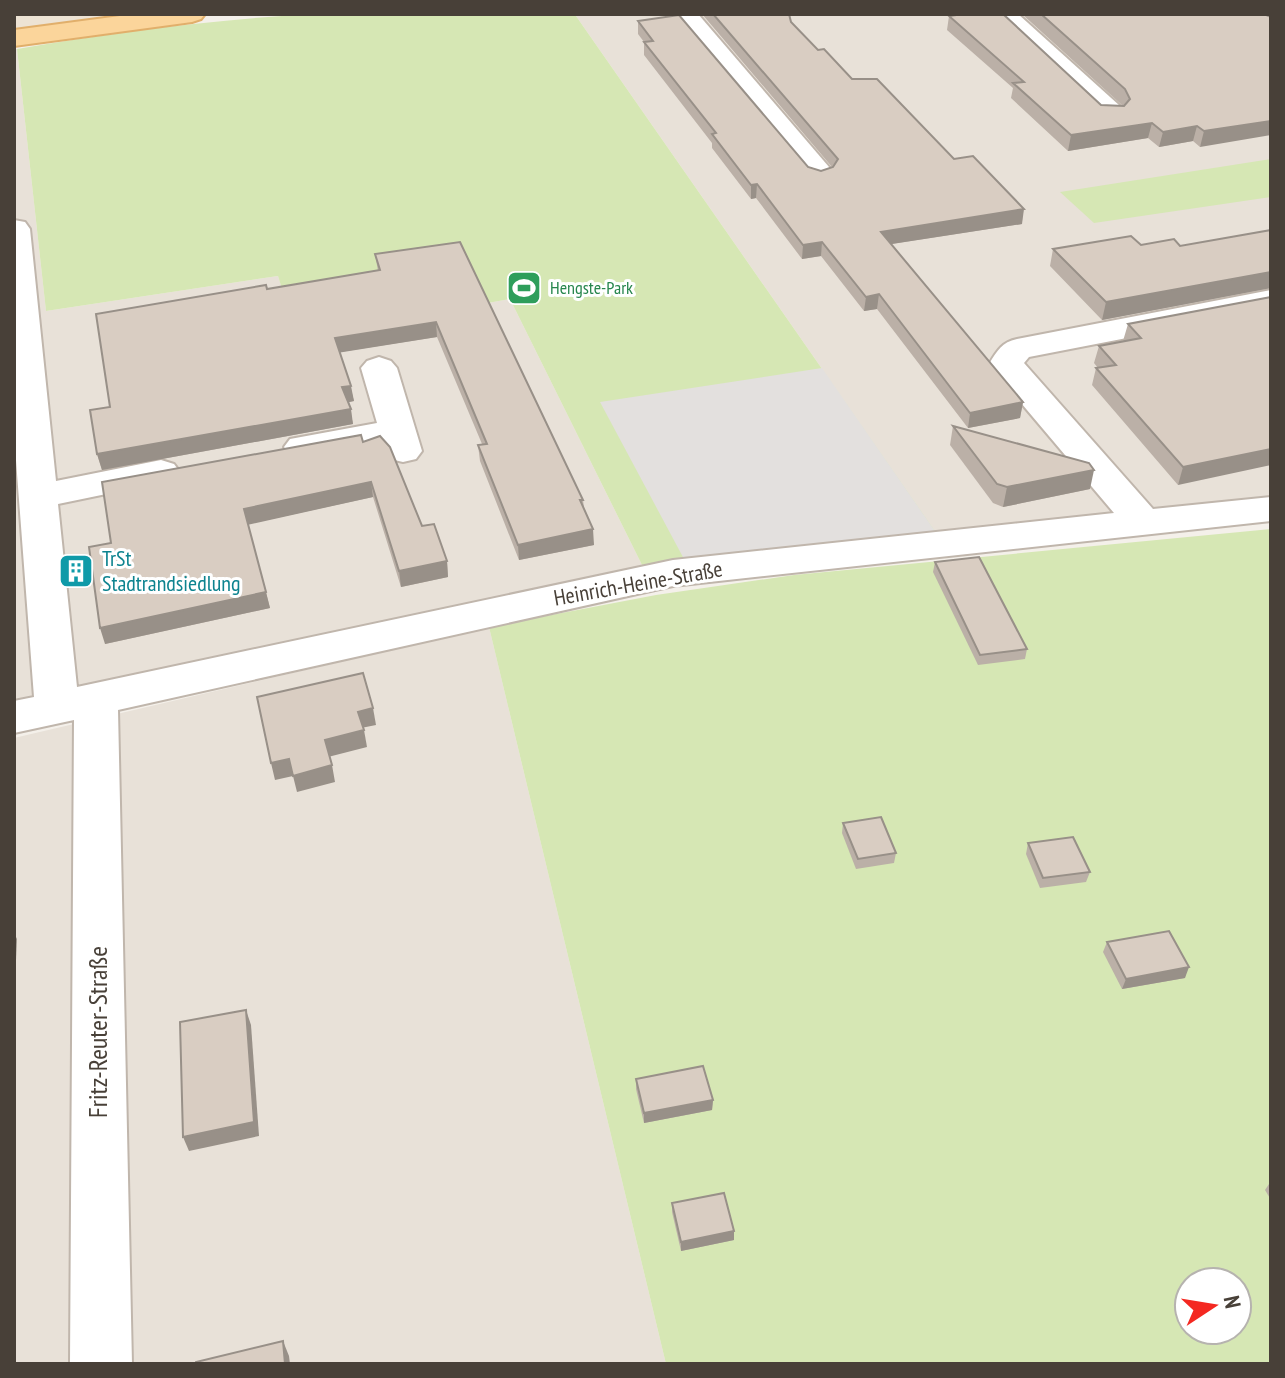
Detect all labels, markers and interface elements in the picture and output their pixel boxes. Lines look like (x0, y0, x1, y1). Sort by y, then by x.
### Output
sports icon: Hengste-Park (505, 269, 543, 307)
place label: Hengste-Park (550, 276, 633, 299)
place label: TrSt Stadtrandsiedlung (102, 544, 241, 597)
building icon: TrSt Stadtrandsiedlung (57, 552, 95, 590)
street label: Heinrich-Heine-Straße (551, 554, 725, 612)
street label: Fritz-Reuter-Straße (81, 946, 114, 1118)
north arrow (1173, 1266, 1253, 1346)
text: N (1218, 1293, 1247, 1311)

